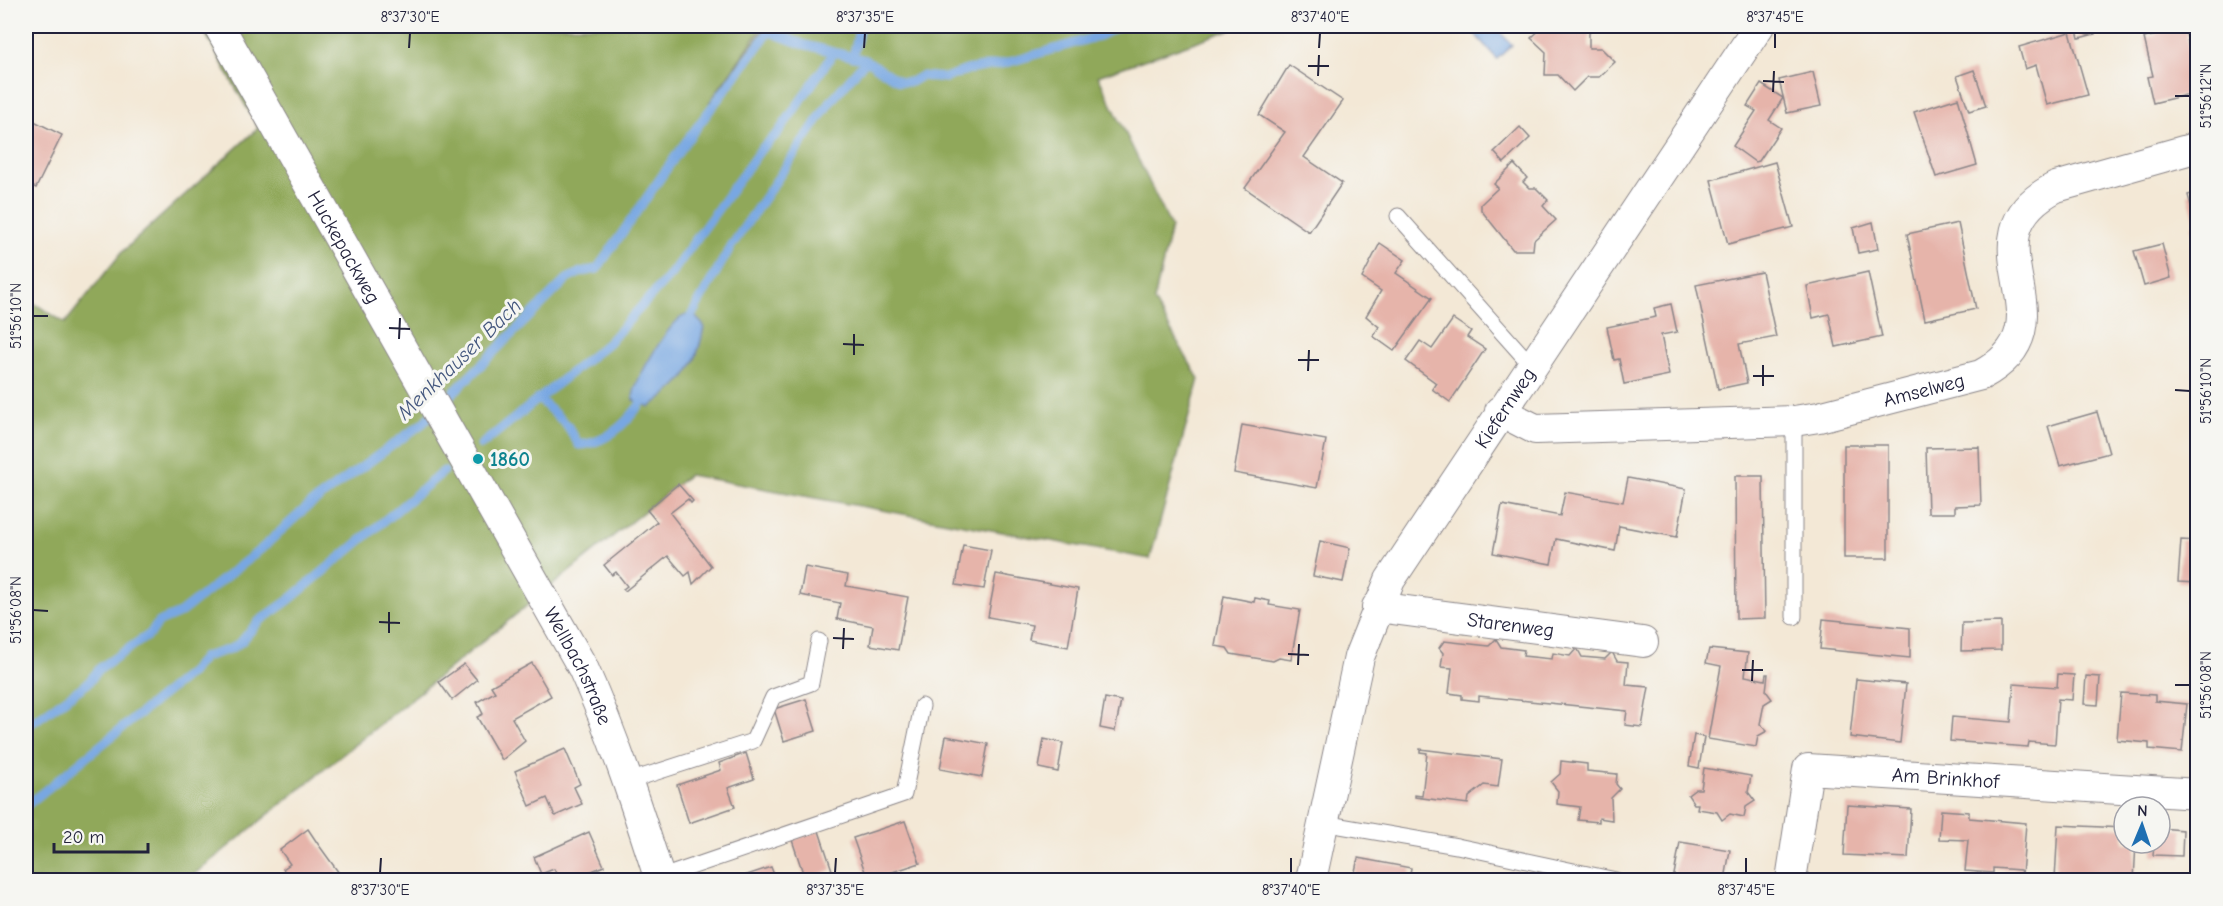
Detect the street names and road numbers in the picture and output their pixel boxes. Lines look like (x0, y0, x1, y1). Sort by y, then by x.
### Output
street label: Huckepackweg (303, 187, 385, 308)
street label: Kiefernweg (1470, 363, 1540, 453)
street label: Amselweg (1881, 369, 1967, 412)
street label: Wellbachstraße (539, 603, 617, 728)
street label: Starenweg (1466, 608, 1556, 642)
street label: Am Brinkhof (1891, 763, 2001, 793)

